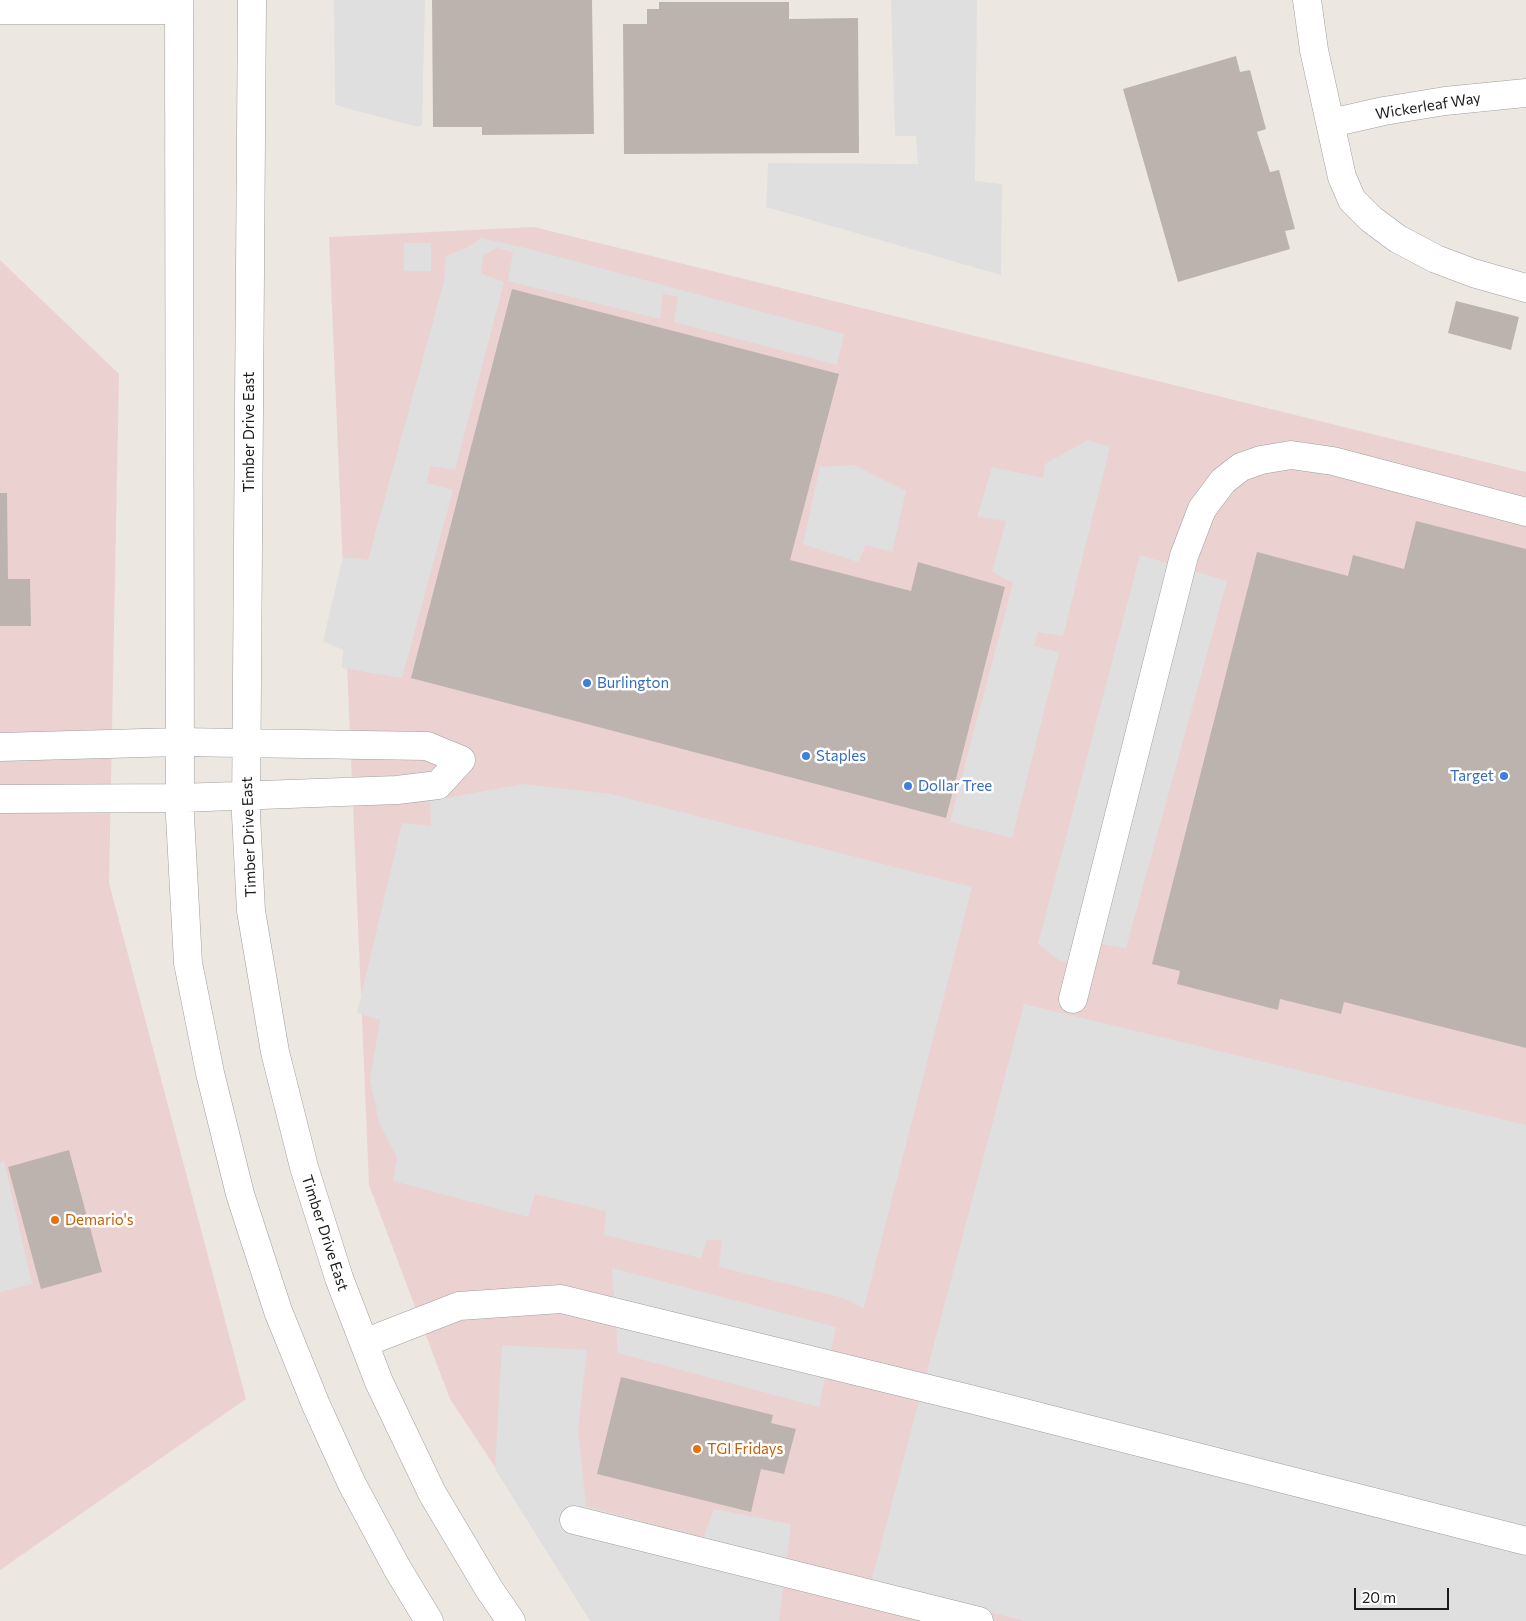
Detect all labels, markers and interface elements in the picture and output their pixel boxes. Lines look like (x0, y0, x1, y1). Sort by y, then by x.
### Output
street label: Wickerleaf Way (1374, 89, 1482, 123)
street label: Timber Drive East (240, 372, 258, 492)
place label: Burlington (597, 674, 669, 692)
marker: Burlington (581, 677, 593, 689)
place label: Staples (816, 747, 866, 765)
marker: Staples (800, 750, 812, 762)
place label: Target (1450, 767, 1494, 785)
marker: Target (1498, 770, 1510, 782)
street label: Timber Drive East (238, 776, 260, 898)
place label: Dollar Tree (918, 777, 992, 795)
marker: Dollar Tree (902, 780, 914, 792)
street label: Timber Drive East (298, 1173, 352, 1293)
place label: Demario's (65, 1211, 134, 1229)
marker: Demario's (49, 1214, 61, 1226)
place label: TGI Fridays (707, 1440, 783, 1458)
marker: TGI Fridays (691, 1443, 703, 1455)
scale bar (1356, 1578, 1451, 1610)
text: 20 m (1362, 1588, 1396, 1606)

